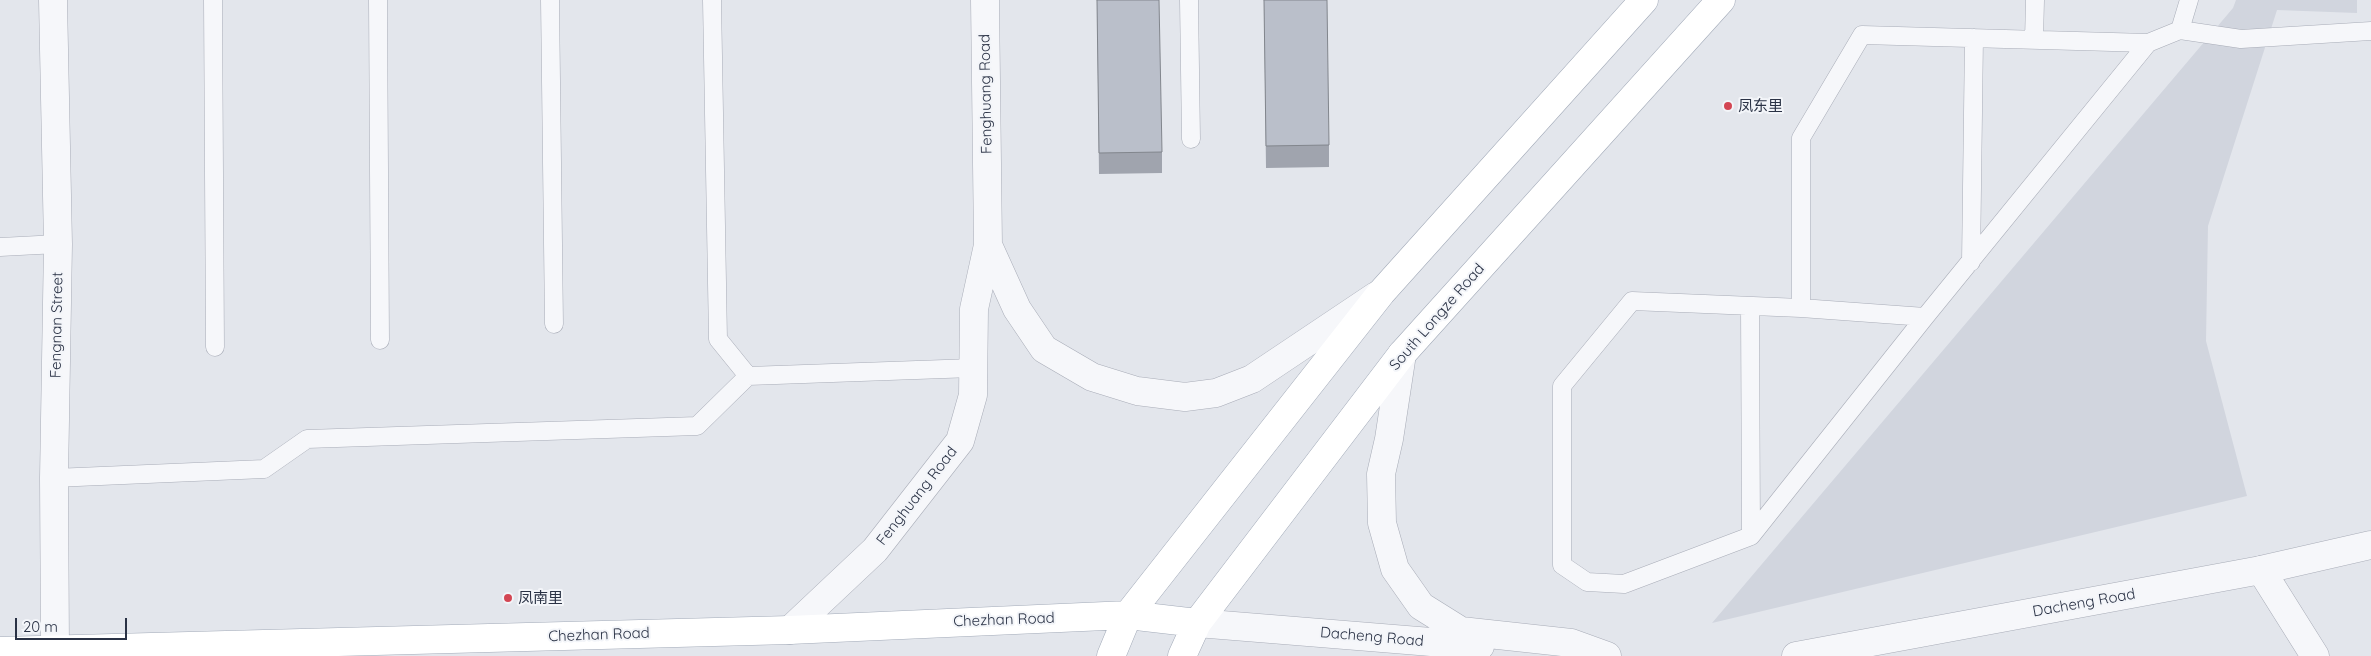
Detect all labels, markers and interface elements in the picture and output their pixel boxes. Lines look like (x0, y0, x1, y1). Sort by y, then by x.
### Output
street label: Fenghuang Road (976, 34, 996, 154)
place label: 凤东里 (1738, 97, 1783, 115)
marker: 凤东里 (1722, 100, 1734, 112)
street label: South Longze Road (1386, 260, 1488, 374)
street label: Fengnan Street (47, 272, 67, 378)
street label: Fenghuang Road (873, 443, 961, 549)
street label: Dacheng Road (2031, 585, 2137, 621)
place label: 凤南里 (518, 589, 563, 607)
marker: 凤南里 (502, 592, 514, 604)
scale bar (18, 608, 130, 640)
street label: Chezhan Road (953, 609, 1055, 631)
text: 20 m (23, 617, 58, 636)
street label: Chezhan Road (548, 624, 650, 646)
street label: Dacheng Road (1319, 624, 1425, 650)

